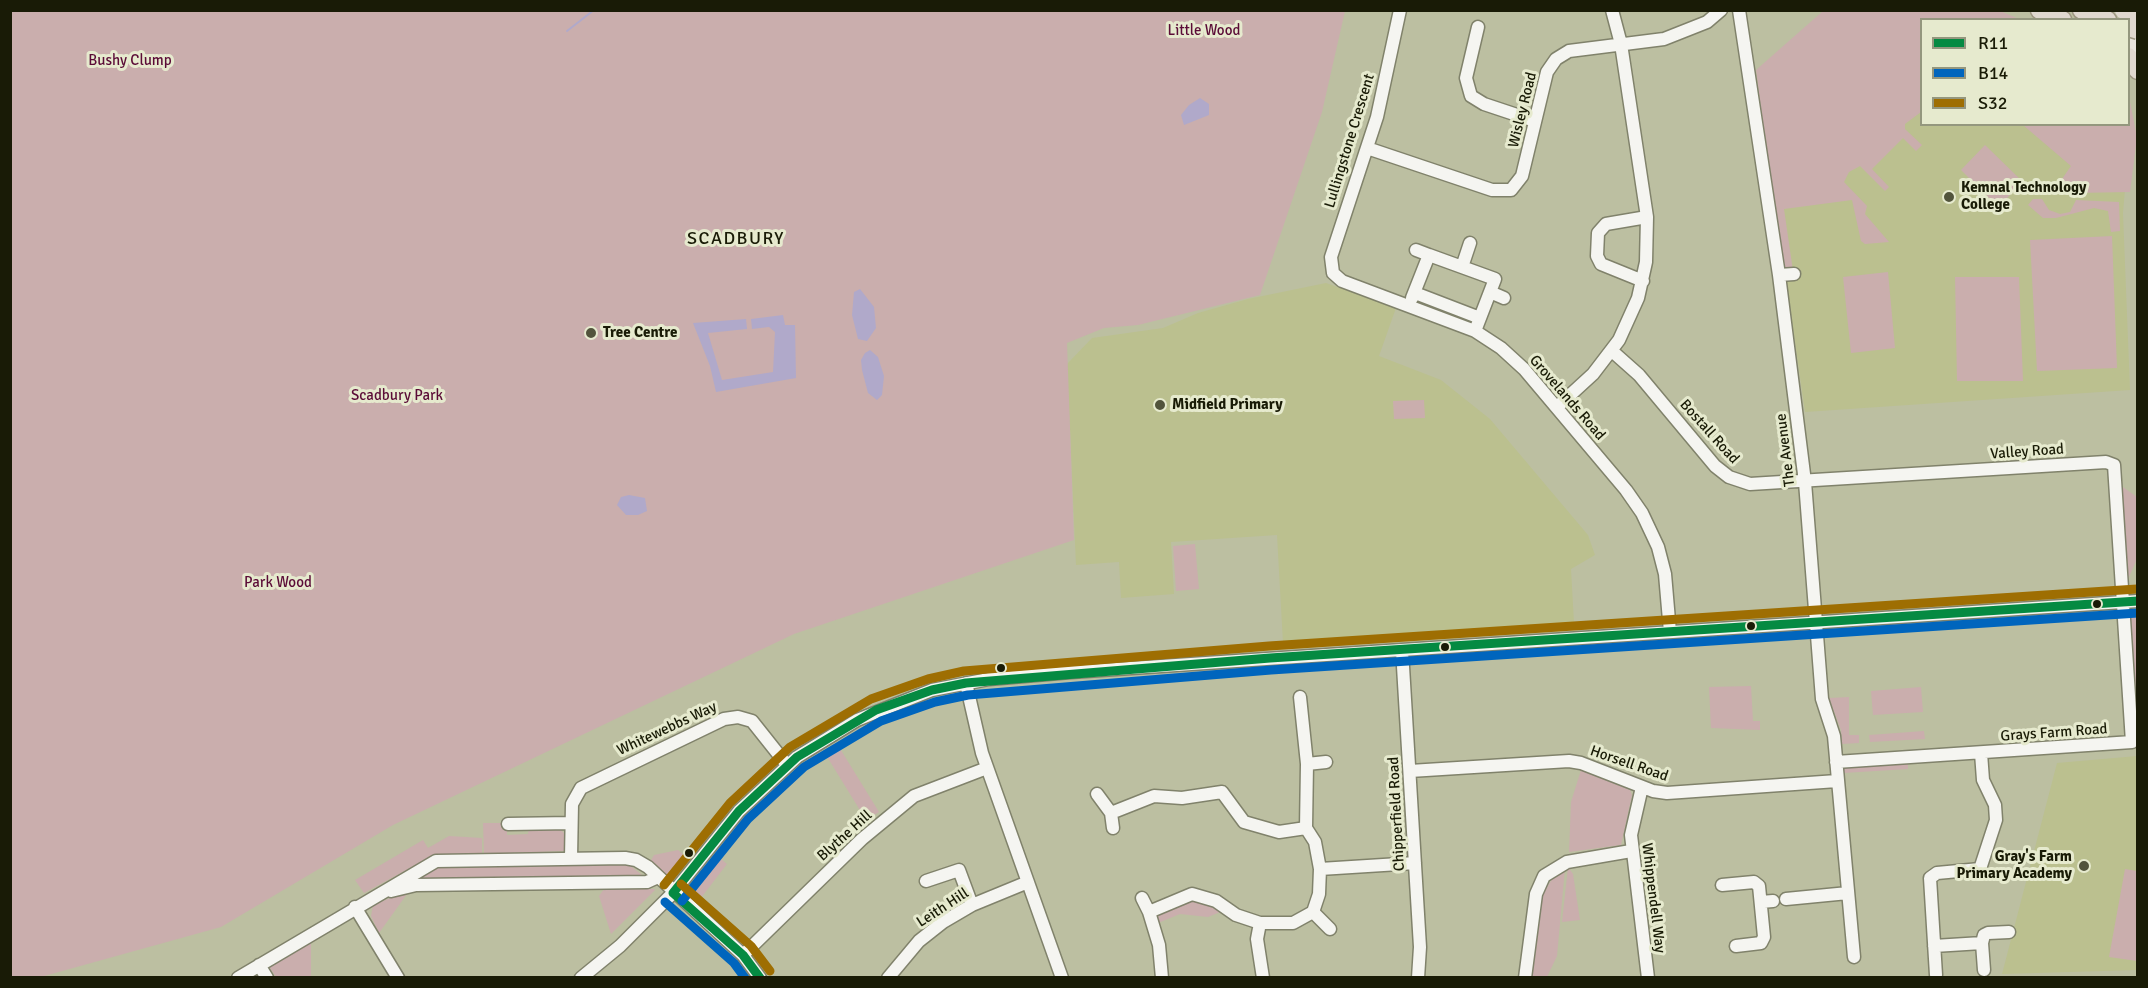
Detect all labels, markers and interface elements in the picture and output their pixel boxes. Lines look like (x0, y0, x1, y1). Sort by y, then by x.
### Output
legend (1920, 18, 2130, 126)
park label: Little Wood (1168, 22, 1240, 40)
text: R11 (1978, 32, 2008, 54)
park label: Bushy Clump (88, 52, 172, 70)
text: B14 (1978, 62, 2008, 84)
street label: Wisley Road (1505, 70, 1541, 150)
street label: Lullingstone Crescent (1321, 72, 1379, 210)
text: S32 (1978, 92, 2007, 114)
place label: Kemnal Technology College (1961, 179, 2087, 214)
marker: Kemnal Technology College (1942, 190, 1956, 204)
district label: SCADBURY (687, 228, 785, 250)
place label: Tree Centre (603, 324, 677, 342)
marker: Tree Centre (584, 326, 598, 340)
street label: Grovelands Road (1525, 352, 1609, 444)
park label: Scadbury Park (351, 387, 443, 405)
place label: Midfield Primary (1172, 396, 1283, 414)
street label: Bostall Road (1675, 396, 1743, 468)
marker: Midfield Primary (1153, 398, 1167, 412)
street label: The Avenue (1773, 413, 1799, 487)
street label: Valley Road (1990, 440, 2064, 464)
park label: Park Wood (244, 574, 312, 592)
unlabelled marker (2091, 598, 2103, 610)
unlabelled marker (1745, 620, 1757, 632)
unlabelled marker (1439, 641, 1451, 653)
unlabelled marker (995, 662, 1007, 674)
street label: Whitewebbs Way (614, 698, 720, 760)
street label: Grays Farm Road (2000, 720, 2108, 746)
street label: Horsell Road (1588, 742, 1670, 786)
street label: Chipperfield Road (1385, 756, 1409, 872)
street label: Blythe Hill (814, 807, 876, 865)
street label: Whippendell Way (1637, 842, 1669, 954)
unlabelled marker (683, 847, 695, 859)
place label: Gray's Farm Primary Academy (1957, 848, 2072, 883)
marker: Gray's Farm Primary Academy (2077, 859, 2091, 873)
street label: Leith Hill (914, 885, 972, 931)

